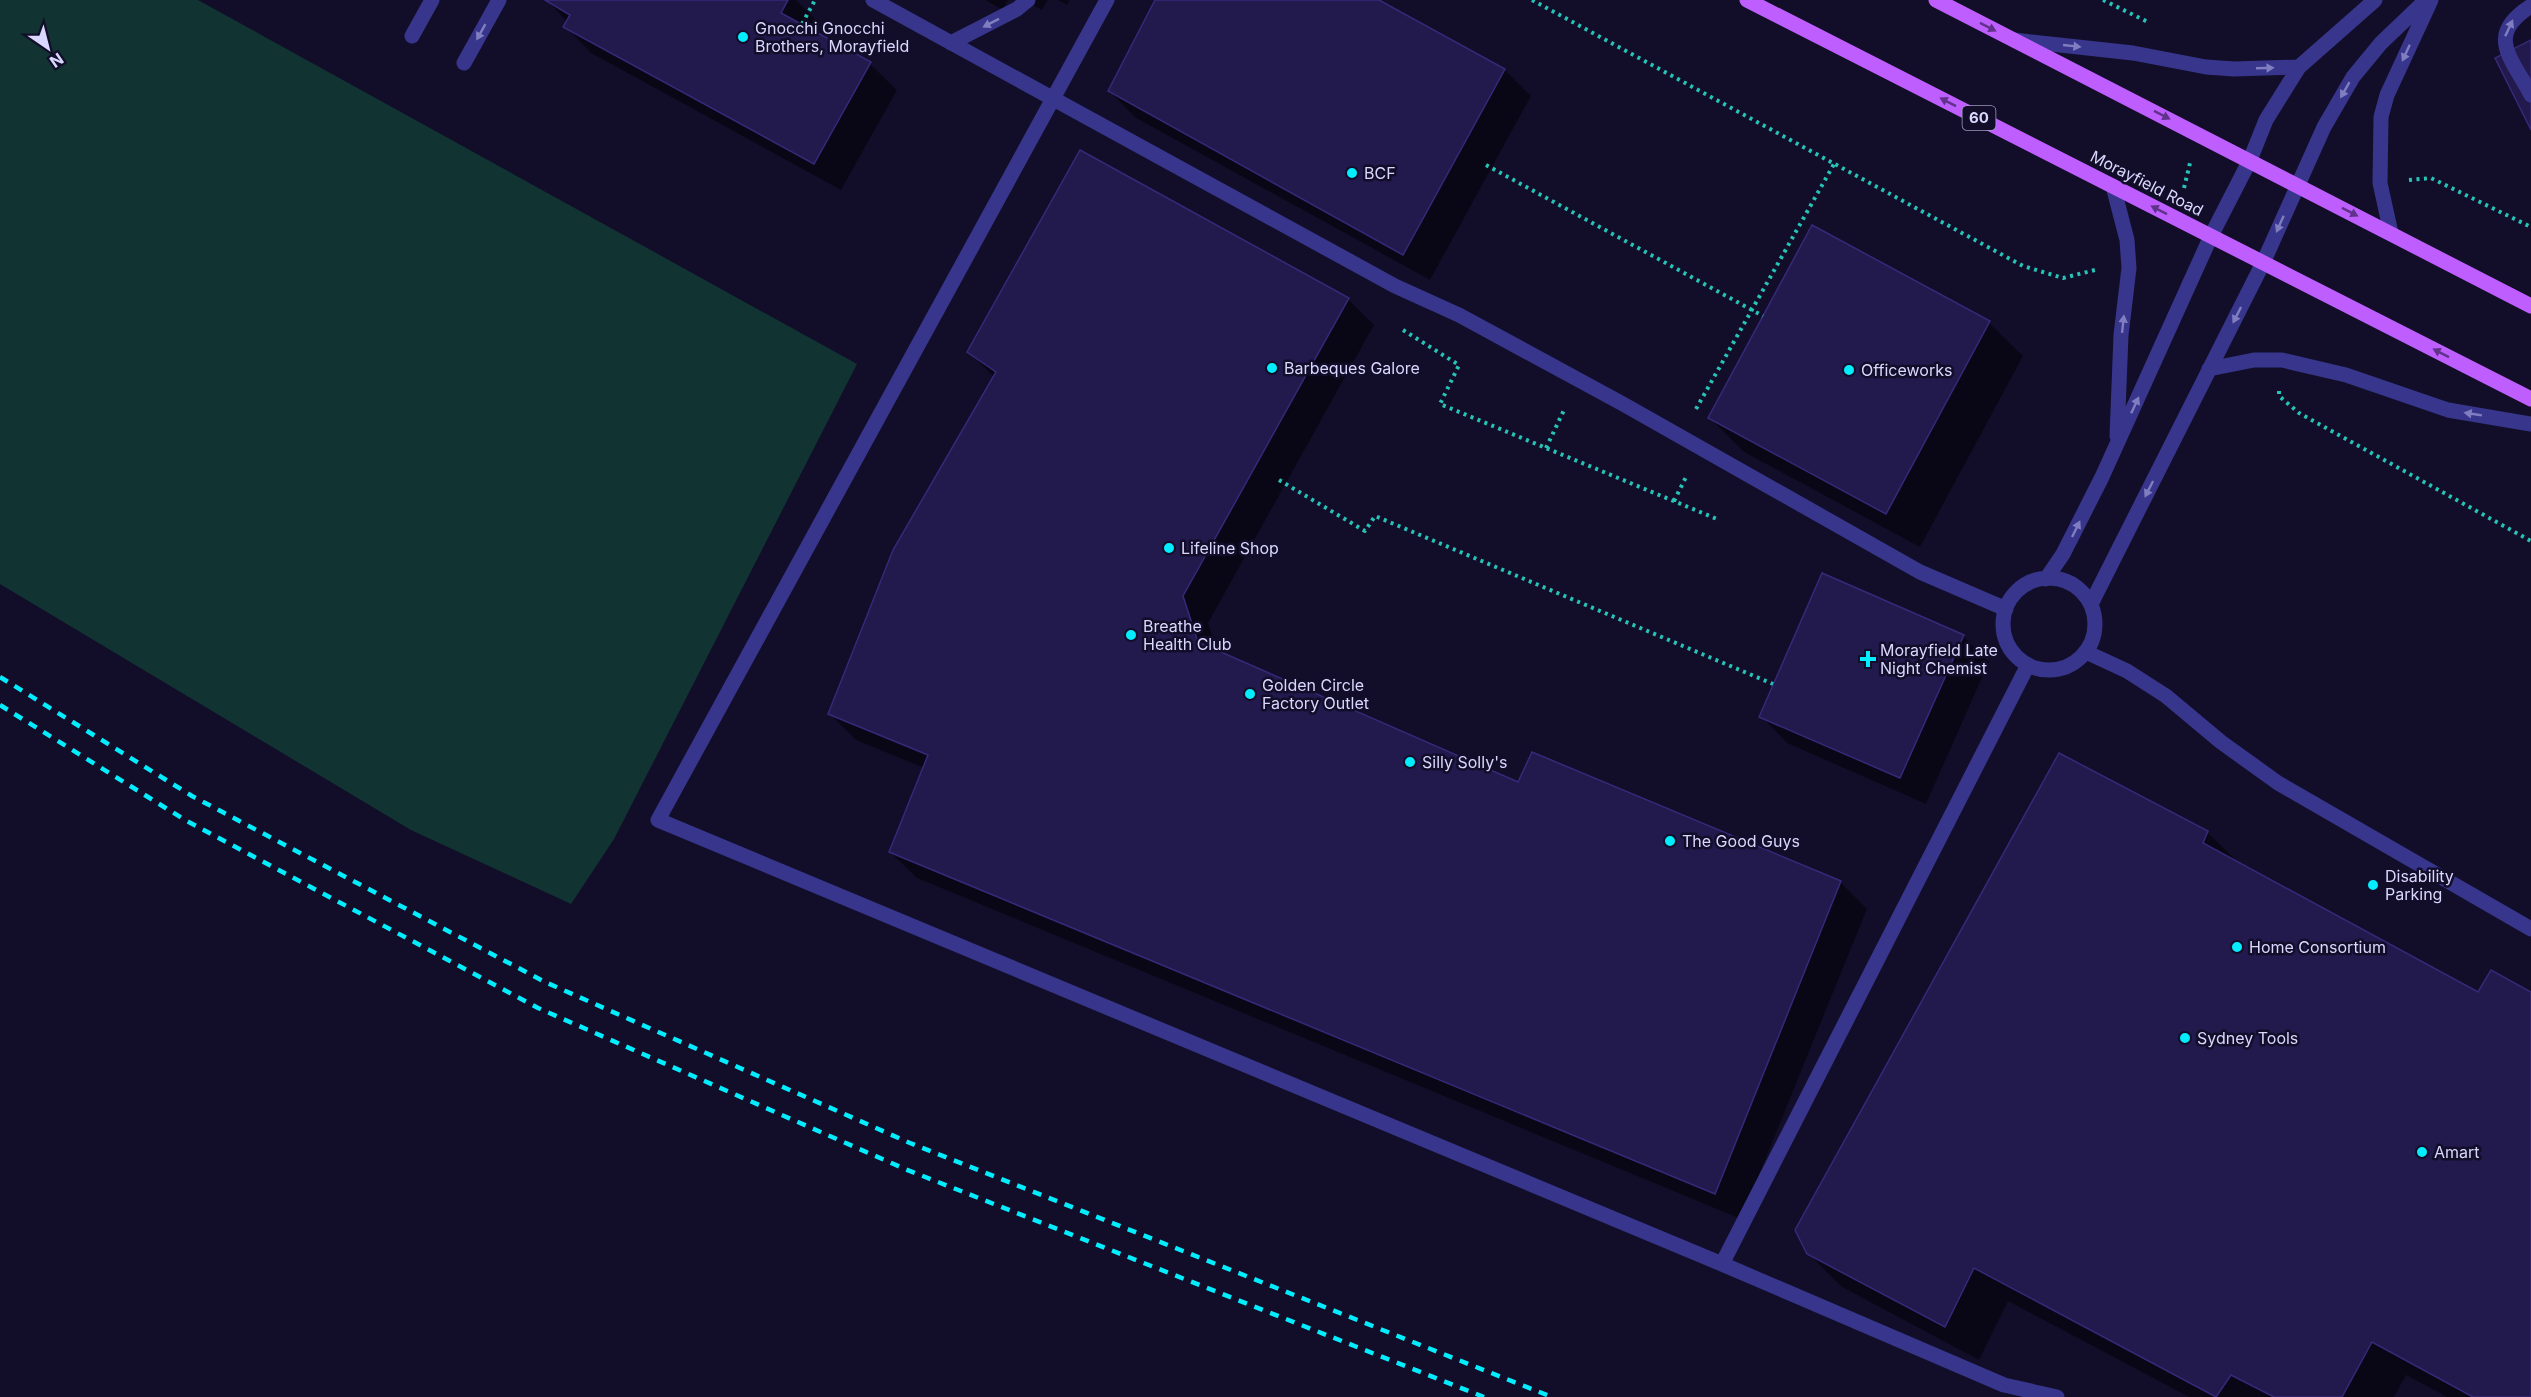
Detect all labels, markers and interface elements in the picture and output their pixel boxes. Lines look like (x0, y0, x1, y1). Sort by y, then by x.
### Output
north arrow (18, 18, 78, 78)
place label: Gnocchi Gnocchi Brothers, Morayfield (755, 18, 909, 56)
one-way arrow (982, 18, 999, 28)
one-way arrow (2504, 19, 2514, 37)
one-way arrow (1980, 22, 1997, 31)
one-way arrow (477, 23, 487, 40)
marker: Gnocchi Gnocchi Brothers, Morayfield (736, 30, 750, 44)
one-way arrow (2063, 41, 2082, 51)
one-way arrow (2402, 45, 2411, 62)
text: N (46, 49, 67, 72)
one-way arrow (2256, 63, 2275, 72)
one-way arrow (2341, 82, 2351, 99)
one-way arrow (1939, 97, 1956, 107)
road number: 60 (1962, 106, 1996, 130)
one-way arrow (2153, 111, 2170, 120)
street label: Morayfield Road (2087, 146, 2207, 220)
place label: BCF (1364, 163, 1396, 183)
marker: BCF (1345, 166, 1359, 180)
one-way arrow (2150, 205, 2168, 215)
one-way arrow (2341, 207, 2358, 216)
one-way arrow (2276, 215, 2285, 232)
one-way arrow (2232, 306, 2242, 324)
one-way arrow (2118, 314, 2128, 333)
one-way arrow (2433, 349, 2450, 358)
place label: Barbeques Galore (1284, 358, 1420, 378)
place label: Officeworks (1861, 360, 1952, 380)
marker: Barbeques Galore (1265, 361, 1279, 375)
marker: Officeworks (1842, 363, 1856, 377)
one-way arrow (2130, 396, 2139, 413)
one-way arrow (2464, 409, 2483, 418)
one-way arrow (2144, 481, 2153, 498)
one-way arrow (2071, 520, 2080, 537)
place label: Lifeline Shop (1181, 538, 1279, 558)
marker: Lifeline Shop (1162, 541, 1176, 555)
place label: Breathe Health Club (1143, 616, 1231, 654)
marker: Breathe Health Club (1124, 628, 1138, 642)
place label: Morayfield Late Night Chemist (1880, 640, 1998, 678)
marker: Morayfield Late Night Chemist (1861, 652, 1875, 666)
place label: Golden Circle Factory Outlet (1262, 675, 1369, 713)
marker: Golden Circle Factory Outlet (1243, 687, 1257, 701)
place label: Silly Solly's (1422, 752, 1507, 772)
marker: Silly Solly's (1403, 755, 1417, 769)
place label: The Good Guys (1682, 831, 1800, 851)
marker: The Good Guys (1663, 834, 1677, 848)
place label: Disability Parking (2385, 866, 2454, 904)
marker: Disability Parking (2366, 878, 2380, 892)
place label: Home Consortium (2249, 937, 2386, 957)
marker: Home Consortium (2230, 940, 2244, 954)
place label: Sydney Tools (2197, 1028, 2298, 1048)
marker: Sydney Tools (2178, 1031, 2192, 1045)
place label: Amart (2434, 1142, 2480, 1162)
marker: Amart (2415, 1145, 2429, 1159)

